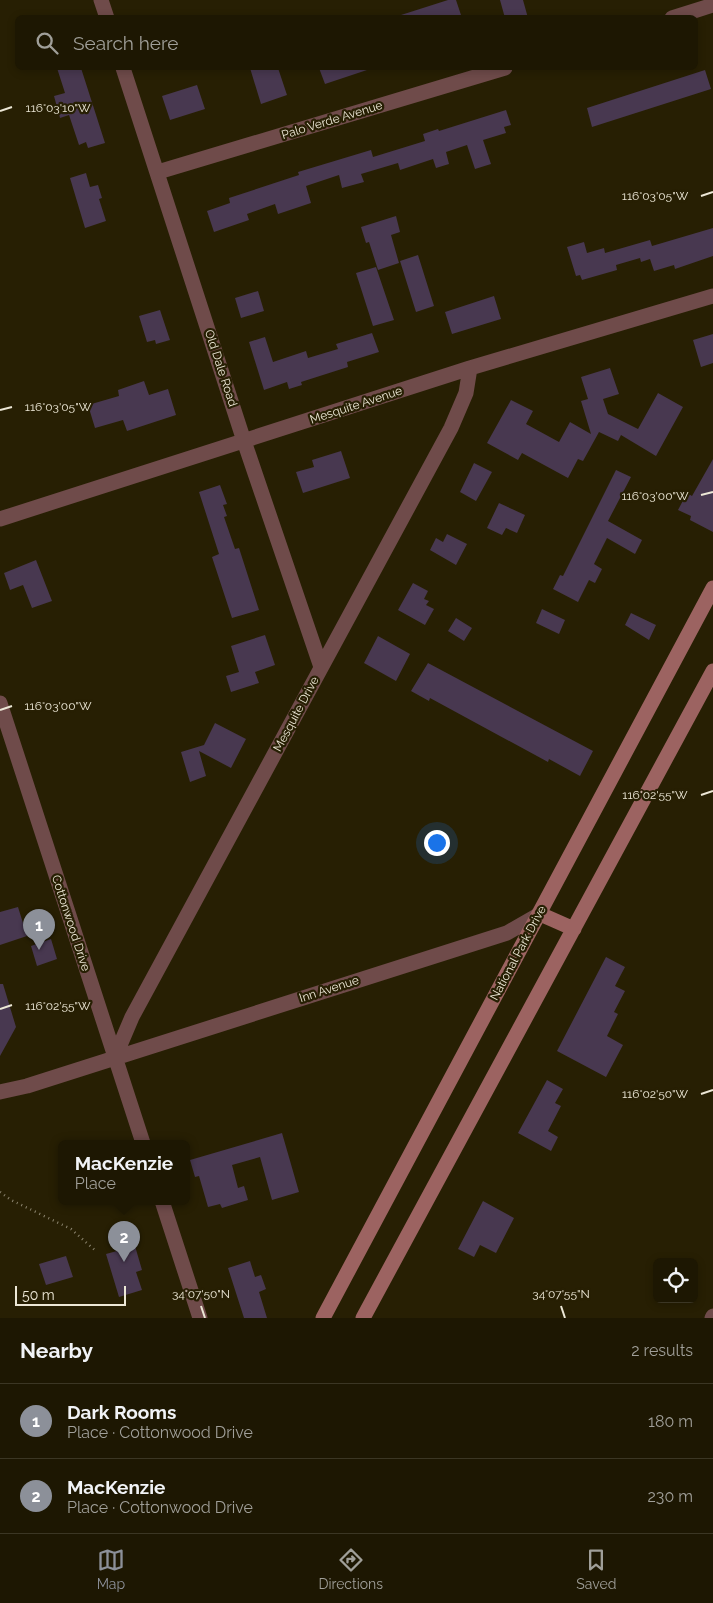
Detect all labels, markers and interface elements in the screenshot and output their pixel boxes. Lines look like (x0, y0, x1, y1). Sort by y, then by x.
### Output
search box (15, 15, 698, 70)
icon: search (33, 29, 61, 57)
text: Search here (73, 32, 179, 54)
street label: Palo Verde Avenue (280, 98, 384, 142)
text: 116°03'10"W (26, 101, 91, 115)
text: 116°03'05"W (622, 189, 689, 203)
street label: Old Dale Road (202, 328, 240, 408)
street label: Mesquite Avenue (308, 383, 404, 427)
text: 116°03'05"W (25, 400, 92, 414)
text: 116°03'00"W (621, 489, 689, 503)
street label: Mesquite Drive (270, 674, 322, 754)
text: 116°03'00"W (24, 699, 92, 713)
text: 116°02'55"W (622, 788, 688, 802)
your location (424, 830, 450, 856)
street label: Cottonwood Drive (49, 873, 93, 973)
street label: National Park Drive (487, 903, 549, 1003)
pin: 1 (23, 909, 55, 950)
street label: Inn Avenue (297, 973, 361, 1005)
text: 116°02'55"W (25, 999, 91, 1013)
text: 116°02'50"W (622, 1087, 688, 1101)
popup (58, 1140, 190, 1205)
text: MacKenzie (75, 1152, 173, 1174)
text: Place (75, 1174, 116, 1193)
pin: 2 (108, 1221, 140, 1262)
map controls (653, 1258, 698, 1303)
button: locate (653, 1258, 698, 1303)
scale bar (15, 1283, 126, 1306)
text: 50 m (22, 1287, 55, 1303)
text: 34°07'50"N (172, 1287, 230, 1301)
text: 34°07'55"N (532, 1287, 590, 1301)
text: Nearby (20, 1338, 93, 1363)
text: 2 results (631, 1341, 693, 1360)
text: Dark Rooms (67, 1401, 176, 1423)
text: 1 (32, 1412, 40, 1431)
text: 180 m (648, 1412, 693, 1431)
text: Place · Cottonwood Drive (67, 1423, 253, 1442)
text: MacKenzie (67, 1476, 165, 1498)
text: 2 (31, 1487, 41, 1506)
text: 230 m (648, 1487, 693, 1506)
text: Place · Cottonwood Drive (67, 1498, 253, 1517)
tab: Map (97, 1546, 125, 1592)
tab: Directions (318, 1546, 383, 1592)
tab: Saved (576, 1546, 616, 1592)

